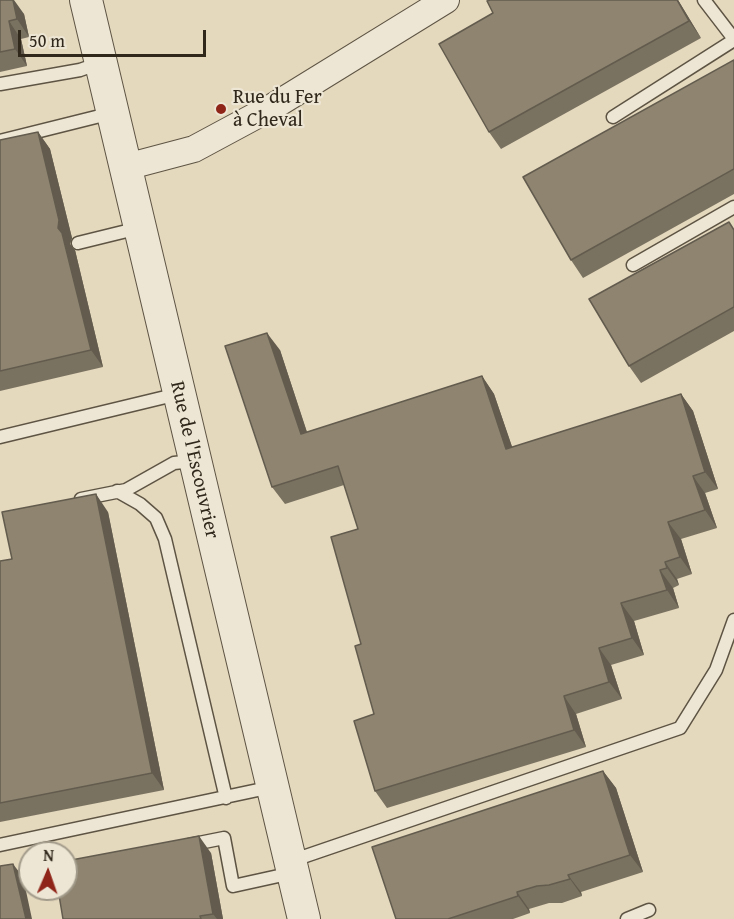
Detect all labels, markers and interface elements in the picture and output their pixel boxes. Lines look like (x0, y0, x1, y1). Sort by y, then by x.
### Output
scale bar (21, 18, 208, 56)
text: 50 m (29, 27, 65, 54)
place label: Rue du Fer à Cheval (233, 86, 322, 133)
marker: Rue du Fer à Cheval (214, 102, 228, 116)
street label: Rue de l'Escouvrier (164, 379, 224, 541)
north arrow (18, 841, 78, 901)
text: N (43, 843, 54, 867)

